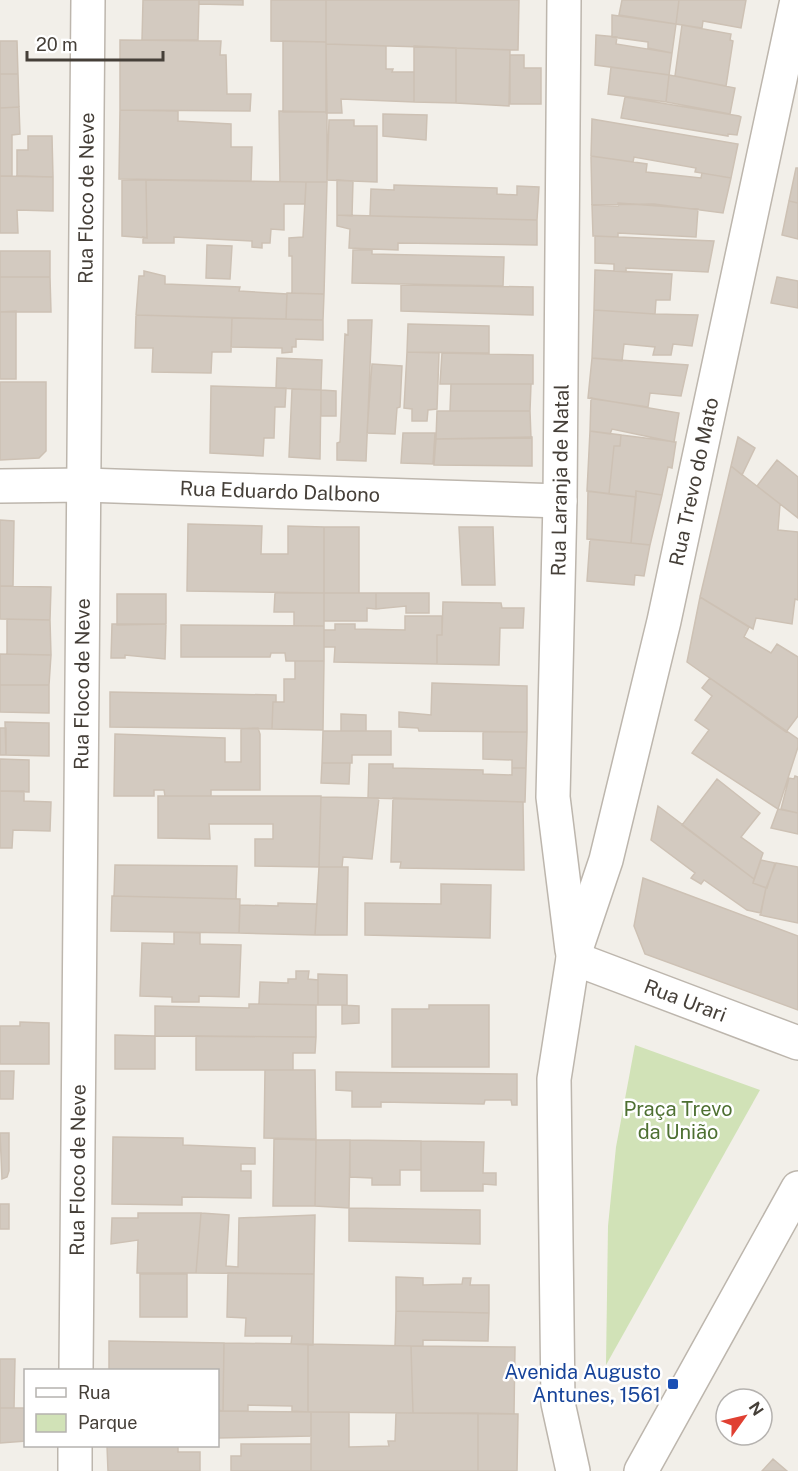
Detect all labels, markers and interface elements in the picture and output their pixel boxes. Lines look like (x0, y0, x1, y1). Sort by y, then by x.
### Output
scale bar (27, 24, 164, 62)
text: 20 m (36, 34, 78, 55)
street label: Rua Floco de Neve (74, 112, 99, 284)
street label: Rua Laranja de Natal (546, 384, 574, 576)
street label: Rua Trevo do Mato (664, 395, 724, 568)
street label: Rua Eduardo Dalbono (179, 476, 380, 507)
street label: Rua Floco de Neve (69, 598, 95, 770)
street label: Rua Urari (641, 974, 730, 1027)
street label: Rua Floco de Neve (65, 1084, 91, 1256)
park label: Praça Trevo da União (623, 1097, 733, 1144)
place label: Avenida Augusto Antunes, 1561 (504, 1360, 661, 1407)
legend (24, 1369, 219, 1447)
marker: Avenida Augusto Antunes, 1561 (666, 1377, 680, 1391)
text: Rua (78, 1382, 110, 1403)
north arrow (714, 1387, 774, 1447)
text: N (745, 1398, 767, 1419)
text: Parque (78, 1412, 138, 1433)

